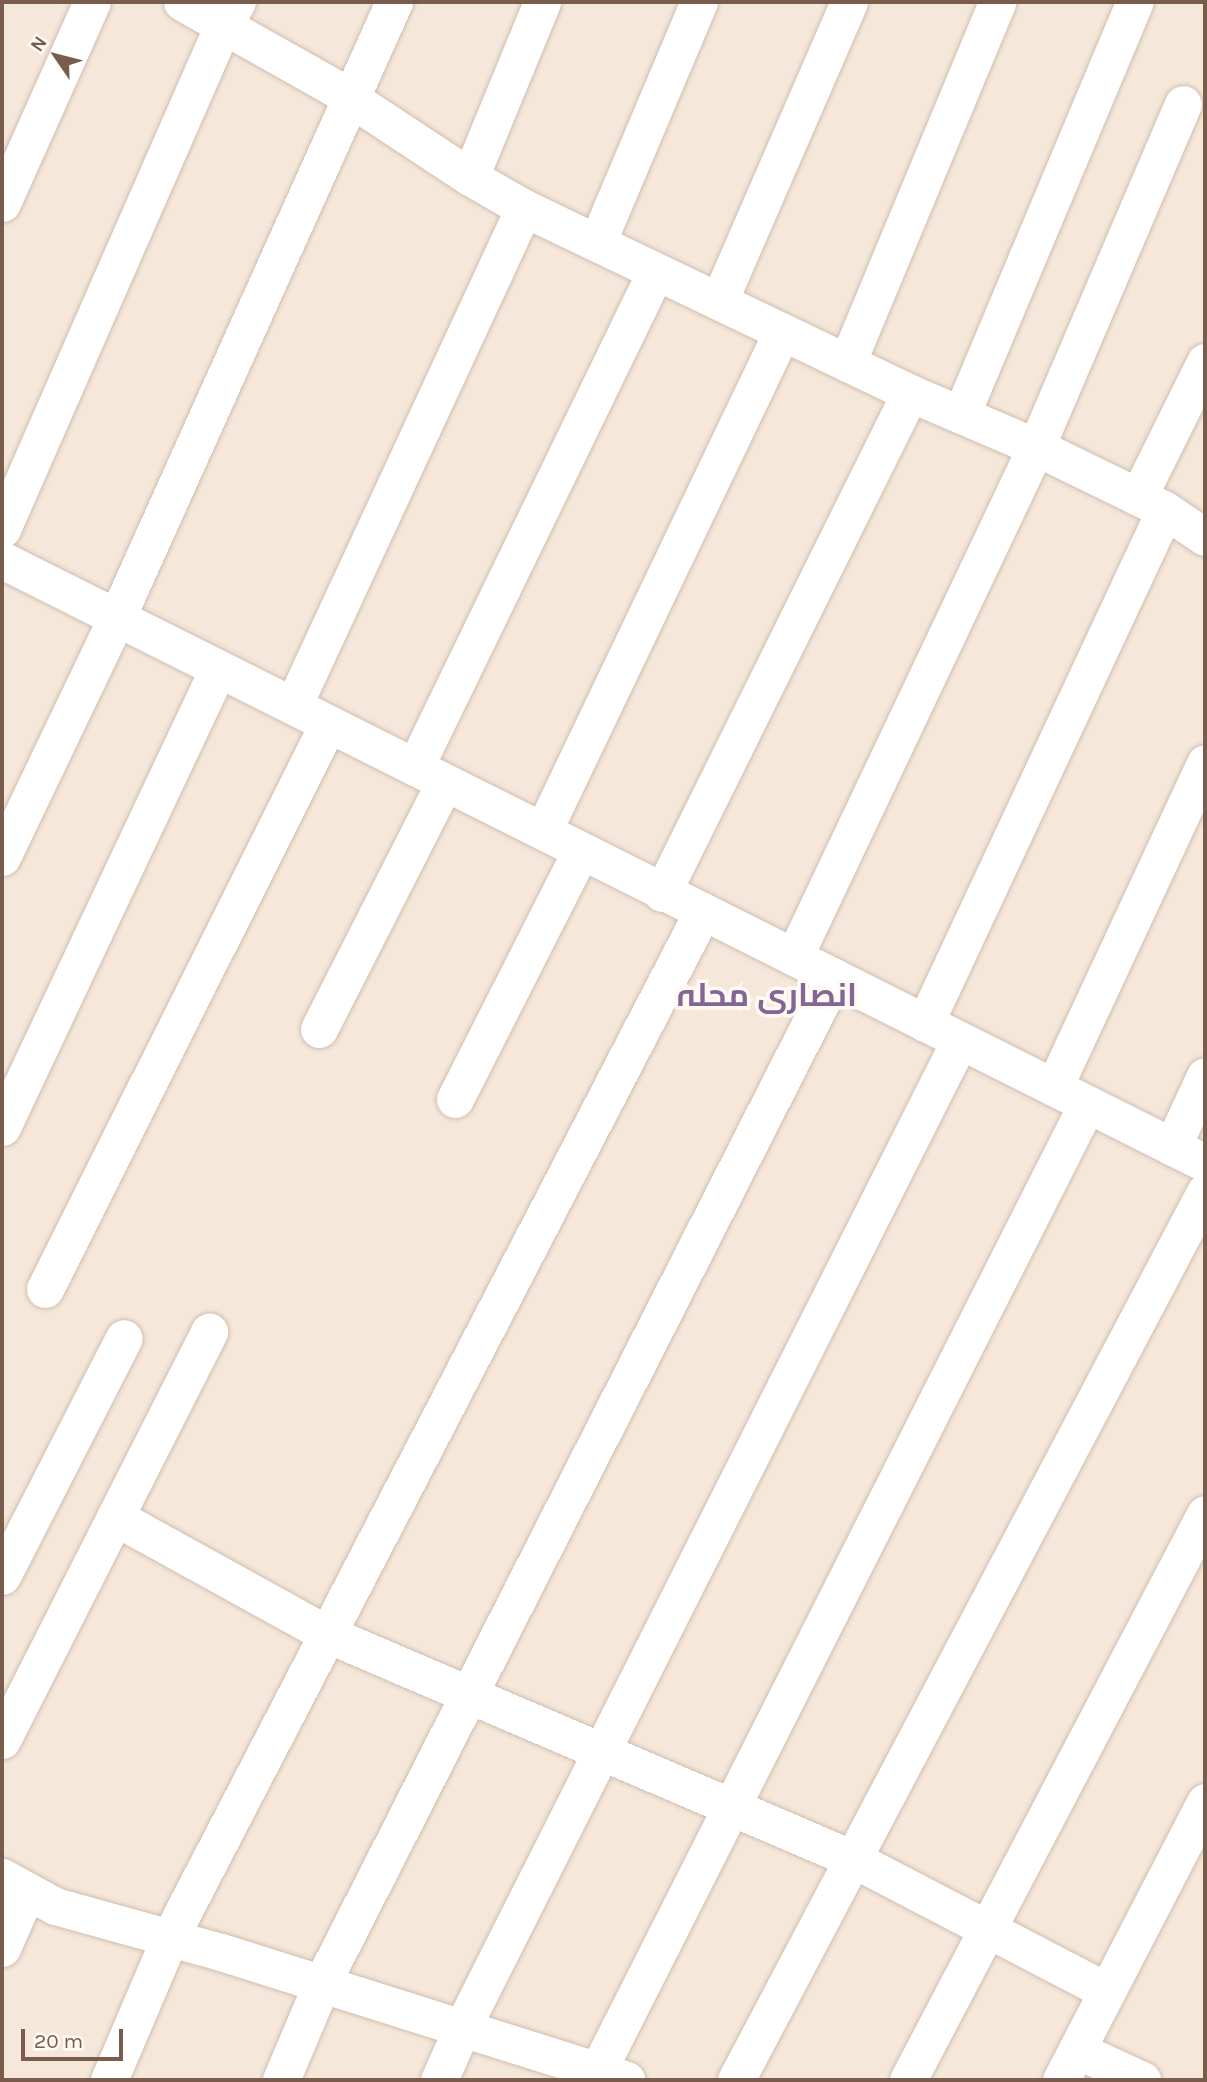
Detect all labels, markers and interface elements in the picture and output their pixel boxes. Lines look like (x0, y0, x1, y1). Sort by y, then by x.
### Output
north arrow (21, 21, 91, 91)
text: N (26, 32, 52, 56)
district label: انصاری محلہ (677, 977, 857, 1015)
scale bar (24, 2016, 126, 2060)
text: 20 m (34, 2029, 83, 2053)

